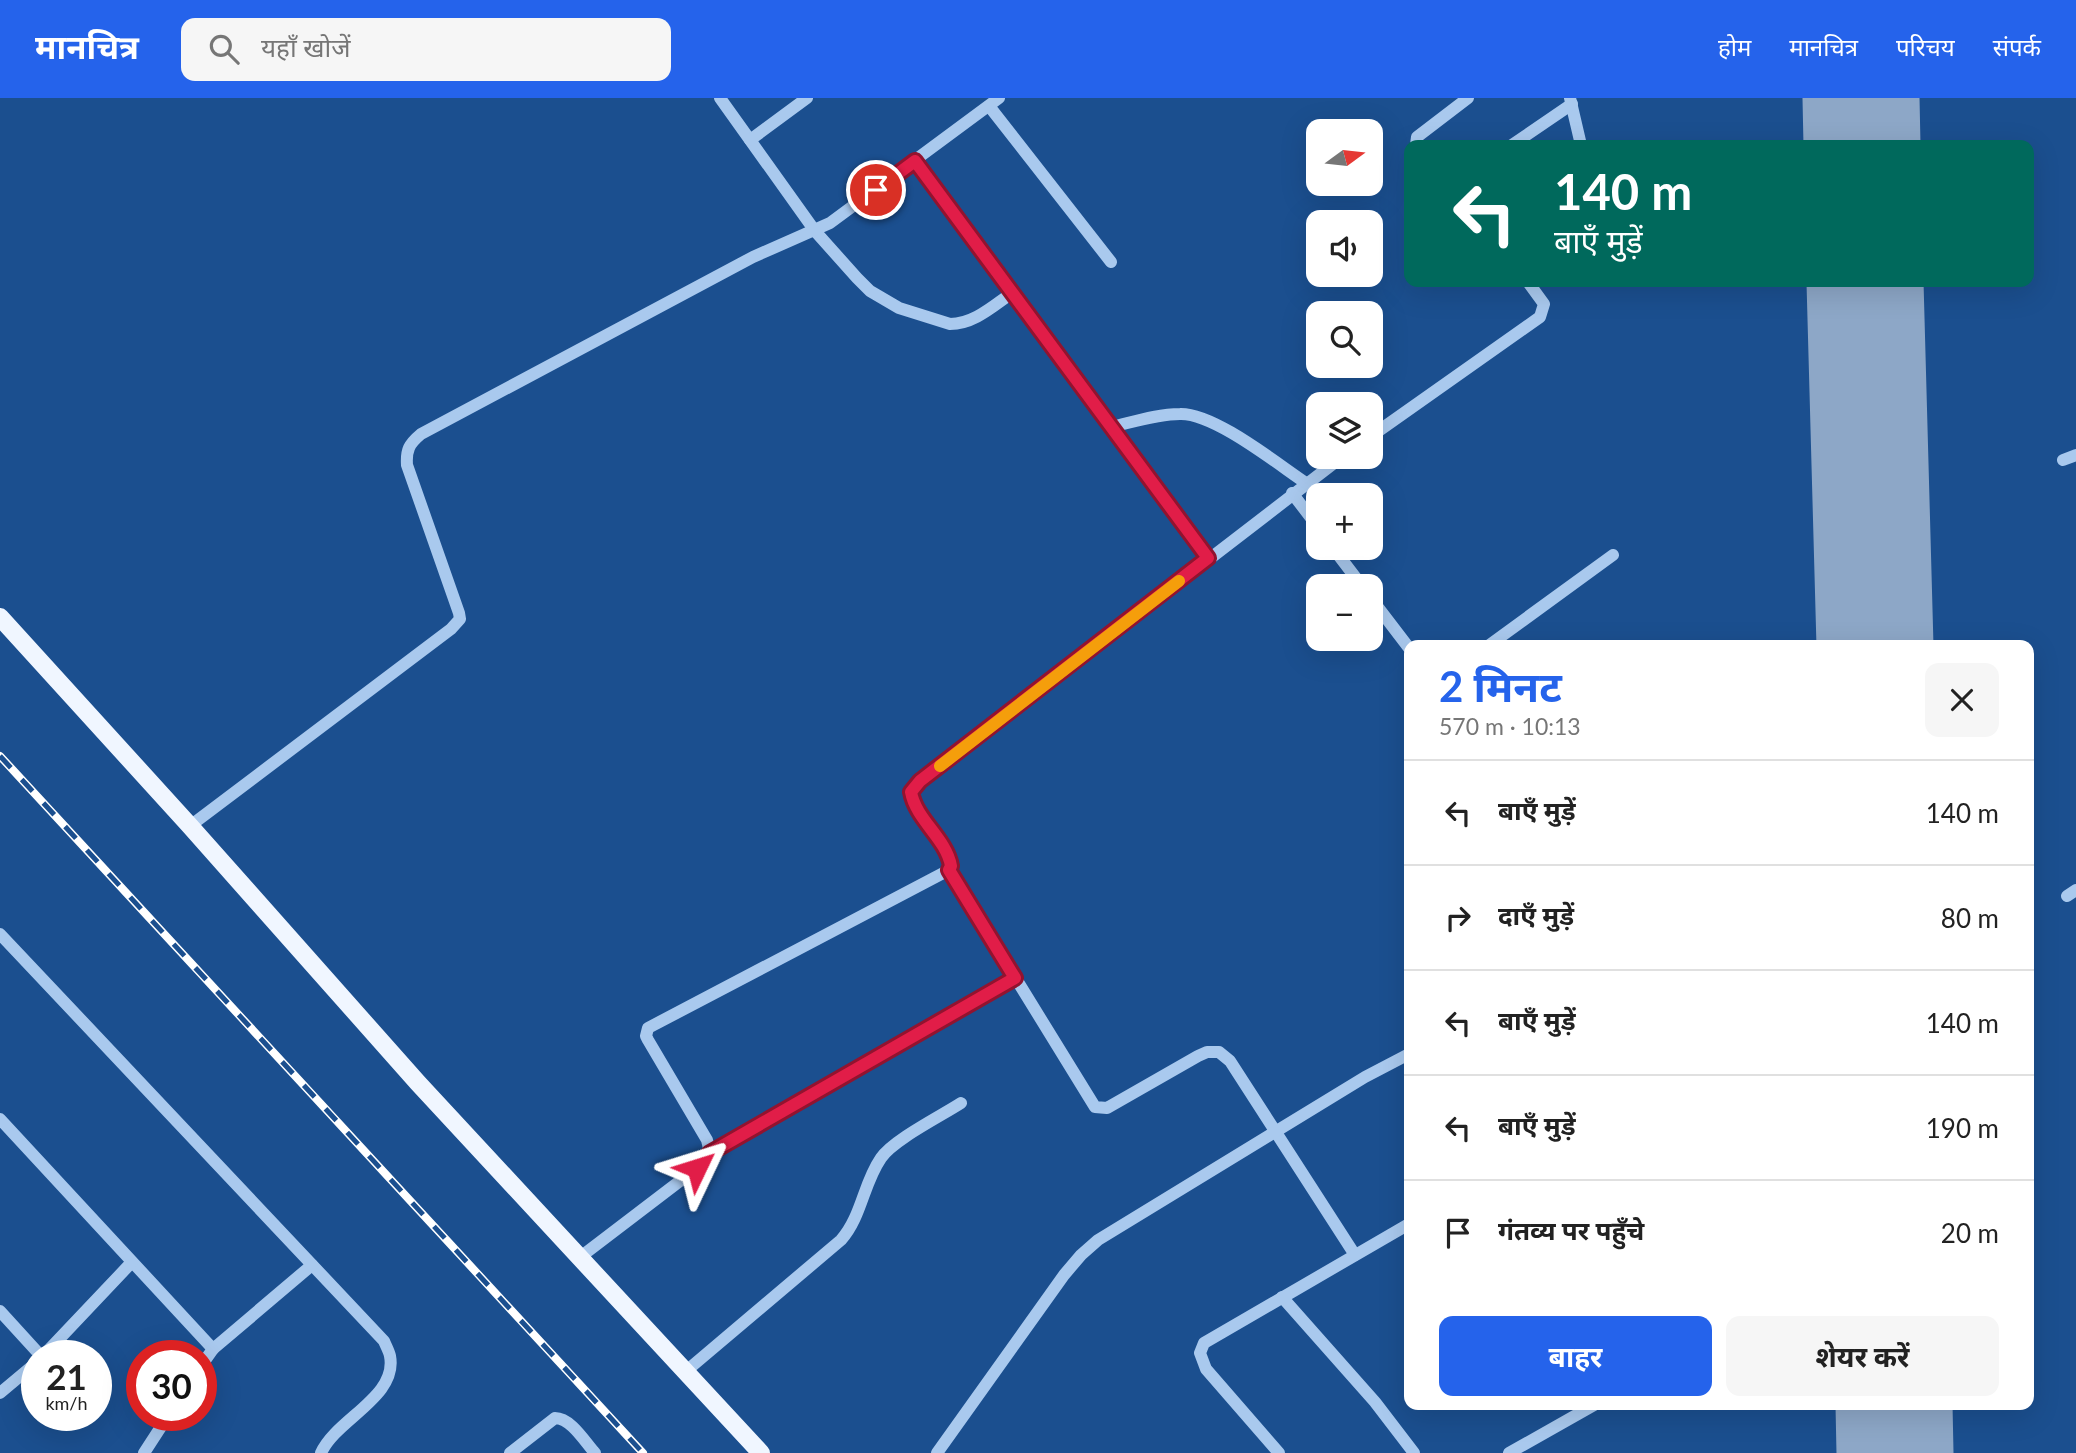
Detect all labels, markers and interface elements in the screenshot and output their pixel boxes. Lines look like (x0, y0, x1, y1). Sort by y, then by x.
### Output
search box (181, 18, 671, 81)
text: मानचित्र (35, 26, 139, 66)
icon: search (205, 30, 243, 68)
text: यहाँ खोजें (261, 31, 351, 63)
text: होम (1718, 32, 1751, 61)
text: मानचित्र (1789, 32, 1858, 61)
text: परिचय (1896, 32, 1955, 61)
text: संपर्क (1993, 32, 2041, 61)
north arrow (1306, 119, 1382, 196)
map controls (1306, 119, 1383, 651)
pin (846, 160, 906, 220)
text: 140 m (1554, 162, 1692, 220)
icon: left (1439, 168, 1530, 259)
icon: arrive (857, 171, 895, 209)
button: sound (1306, 210, 1383, 287)
text: बाएँ मुड़ें (1554, 221, 1643, 260)
button: search (1306, 301, 1383, 378)
button: layers (1306, 392, 1383, 469)
button: + (1306, 483, 1383, 560)
button: − (1306, 574, 1383, 651)
text: 2 मिनट (1439, 661, 1562, 711)
button: close (1925, 663, 1999, 737)
text: 570 m · 10:13 (1439, 712, 1581, 740)
icon: left (1439, 794, 1477, 832)
text: बाएँ मुड़ें (1498, 794, 1576, 826)
text: 140 m (1926, 797, 1999, 829)
icon: right (1439, 899, 1477, 937)
text: दाएँ मुड़ें (1498, 899, 1574, 931)
text: 80 m (1941, 902, 1999, 934)
icon: left (1439, 1004, 1477, 1042)
text: बाएँ मुड़ें (1498, 1004, 1576, 1036)
text: 140 m (1926, 1007, 1999, 1039)
icon: left (1439, 1109, 1477, 1147)
text: बाएँ मुड़ें (1498, 1109, 1576, 1141)
text: 190 m (1926, 1112, 1999, 1144)
position arrow (660, 1131, 734, 1205)
icon: arrive (1439, 1214, 1477, 1252)
text: गंतव्य पर पहुँचे (1498, 1214, 1644, 1246)
text: 20 m (1941, 1217, 1999, 1249)
button: बाहर (1439, 1316, 1712, 1396)
button: शेयर करें (1726, 1316, 1999, 1396)
speed limit sign: 30 (126, 1340, 217, 1431)
text: 21 (46, 1355, 87, 1397)
text: km/h (45, 1392, 88, 1414)

